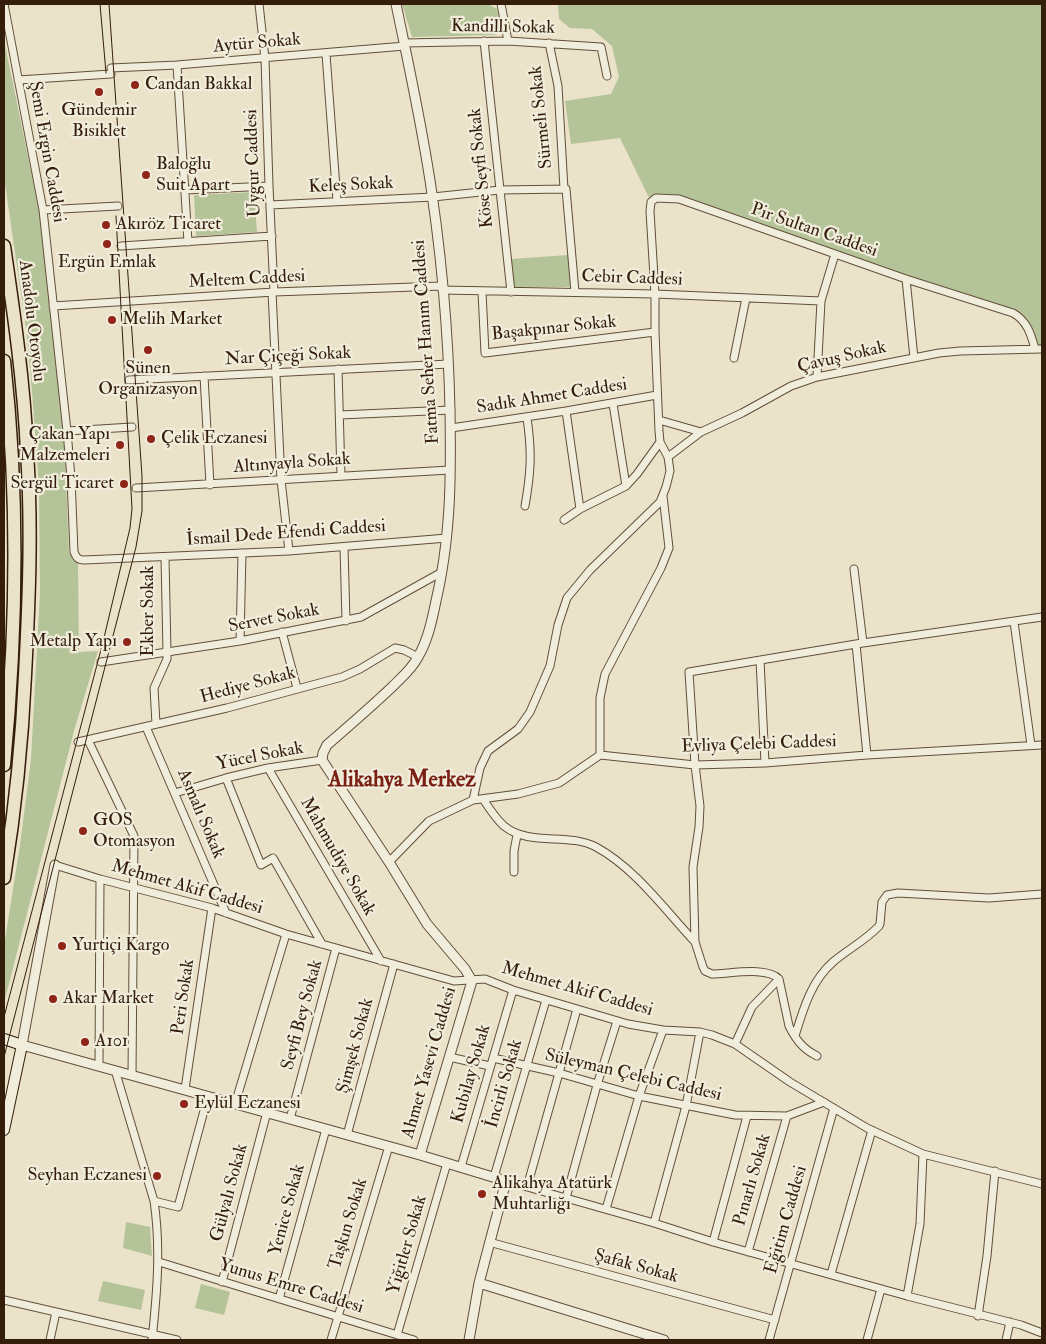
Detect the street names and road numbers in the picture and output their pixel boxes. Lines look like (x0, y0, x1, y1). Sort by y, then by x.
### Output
street label: Kandilli Sokak (451, 16, 555, 40)
street label: Aytür Sokak (212, 29, 302, 59)
street label: Sürmeli Sokak (526, 64, 558, 170)
street label: Şemi Ergin Caddesi (23, 80, 69, 224)
street label: Köse Seyfi Sokak (465, 107, 499, 229)
street label: Uygur Caddesi (241, 109, 267, 217)
street label: Keleş Sokak (308, 173, 394, 199)
street label: Pir Sultan Caddesi (748, 199, 880, 263)
street label: Fatma Seher Hanım Caddesi (409, 239, 445, 445)
street label: Anadolu Otoyolu (13, 259, 49, 383)
street label: Meltem Caddesi (188, 266, 306, 294)
street label: Cebir Caddesi (581, 266, 683, 292)
street label: Başakpınar Sokak (491, 312, 617, 346)
street label: Çavuş Sokak (796, 337, 888, 379)
street label: Nar Çiçeği Sokak (224, 343, 352, 371)
street label: Sadık Ahmet Caddesi (475, 374, 629, 420)
street label: Altınyayla Sokak (233, 449, 351, 479)
street label: İsmail Dede Efendi Caddesi (186, 516, 386, 552)
street label: Ekber Sokak (138, 565, 160, 657)
street label: Servet Sokak (227, 600, 321, 638)
street label: Hediye Sokak (198, 663, 298, 709)
street label: Evliya Çelebi Caddesi (681, 731, 837, 759)
street label: Yücel Sokak (215, 738, 305, 776)
street label: Asmalı Sokak (171, 766, 229, 862)
street label: Mahmudiye Sokak (294, 794, 380, 920)
street label: Mehmet Akif Caddesi (109, 856, 265, 920)
street label: Peri Sokak (168, 958, 200, 1036)
street label: Seyfi Bey Sokak (278, 958, 328, 1072)
street label: Mehmet Akif Caddesi (499, 958, 655, 1022)
street label: Ahmet Yasevi Caddesi (398, 985, 462, 1141)
street label: Şimşek Sokak (333, 996, 379, 1096)
street label: Kubilay Sokak (448, 1022, 496, 1126)
street label: İncirli Sokak (482, 1037, 528, 1131)
street label: Süleyman Çelebi Caddesi (543, 1045, 723, 1107)
street label: Pınarlı Sokak (730, 1131, 776, 1229)
street label: Gülyalı Sokak (207, 1142, 253, 1244)
street label: Yenice Sokak (265, 1162, 311, 1258)
street label: Eğitim Caddesi (761, 1163, 813, 1277)
street label: Taşkın Sokak (325, 1176, 373, 1272)
street label: Yiğitler Sokak (384, 1193, 432, 1297)
street label: Şafak Sokak (592, 1245, 680, 1289)
street label: Yunus Emre Caddesi (216, 1255, 366, 1319)

